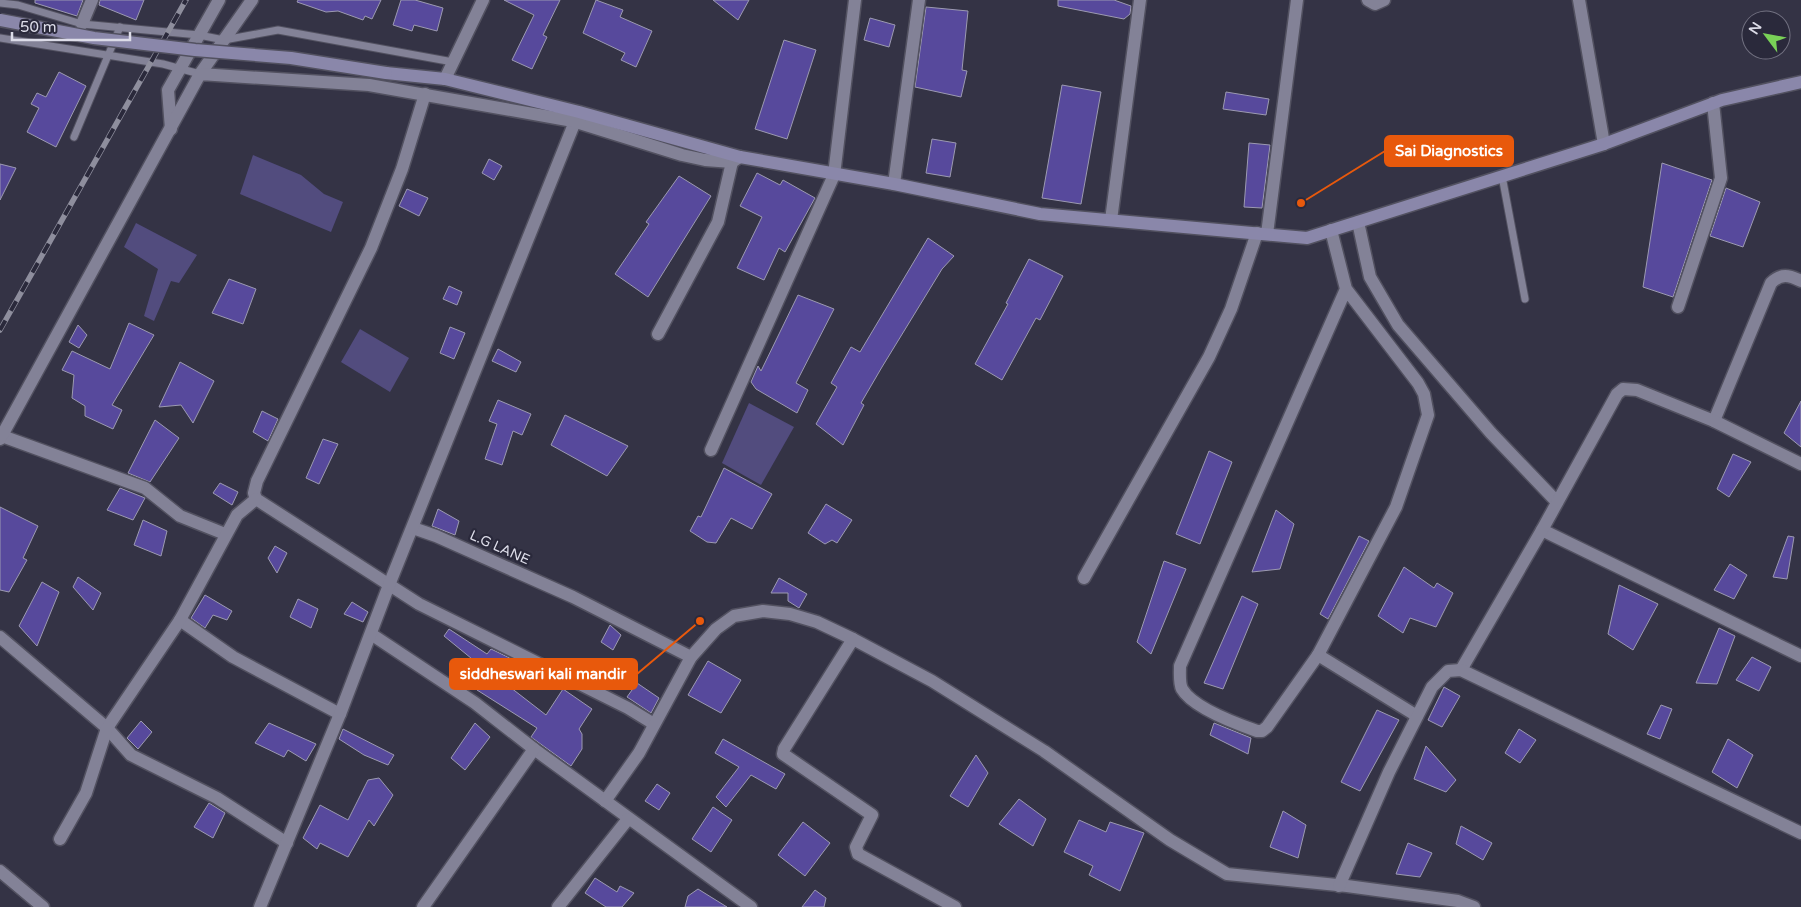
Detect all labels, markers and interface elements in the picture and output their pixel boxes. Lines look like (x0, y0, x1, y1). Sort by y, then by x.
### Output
scale bar (12, 10, 130, 42)
north arrow (1741, 10, 1791, 60)
text: 50 m (20, 18, 57, 36)
text: N (1745, 19, 1766, 38)
callout: Sai Diagnostics (1385, 136, 1513, 166)
text: Sai Diagnostics (1395, 142, 1503, 161)
street label: L.G LANE (467, 527, 533, 568)
callout: siddheswari kali mandir (450, 659, 637, 689)
text: siddheswari kali mandir (460, 665, 626, 683)

